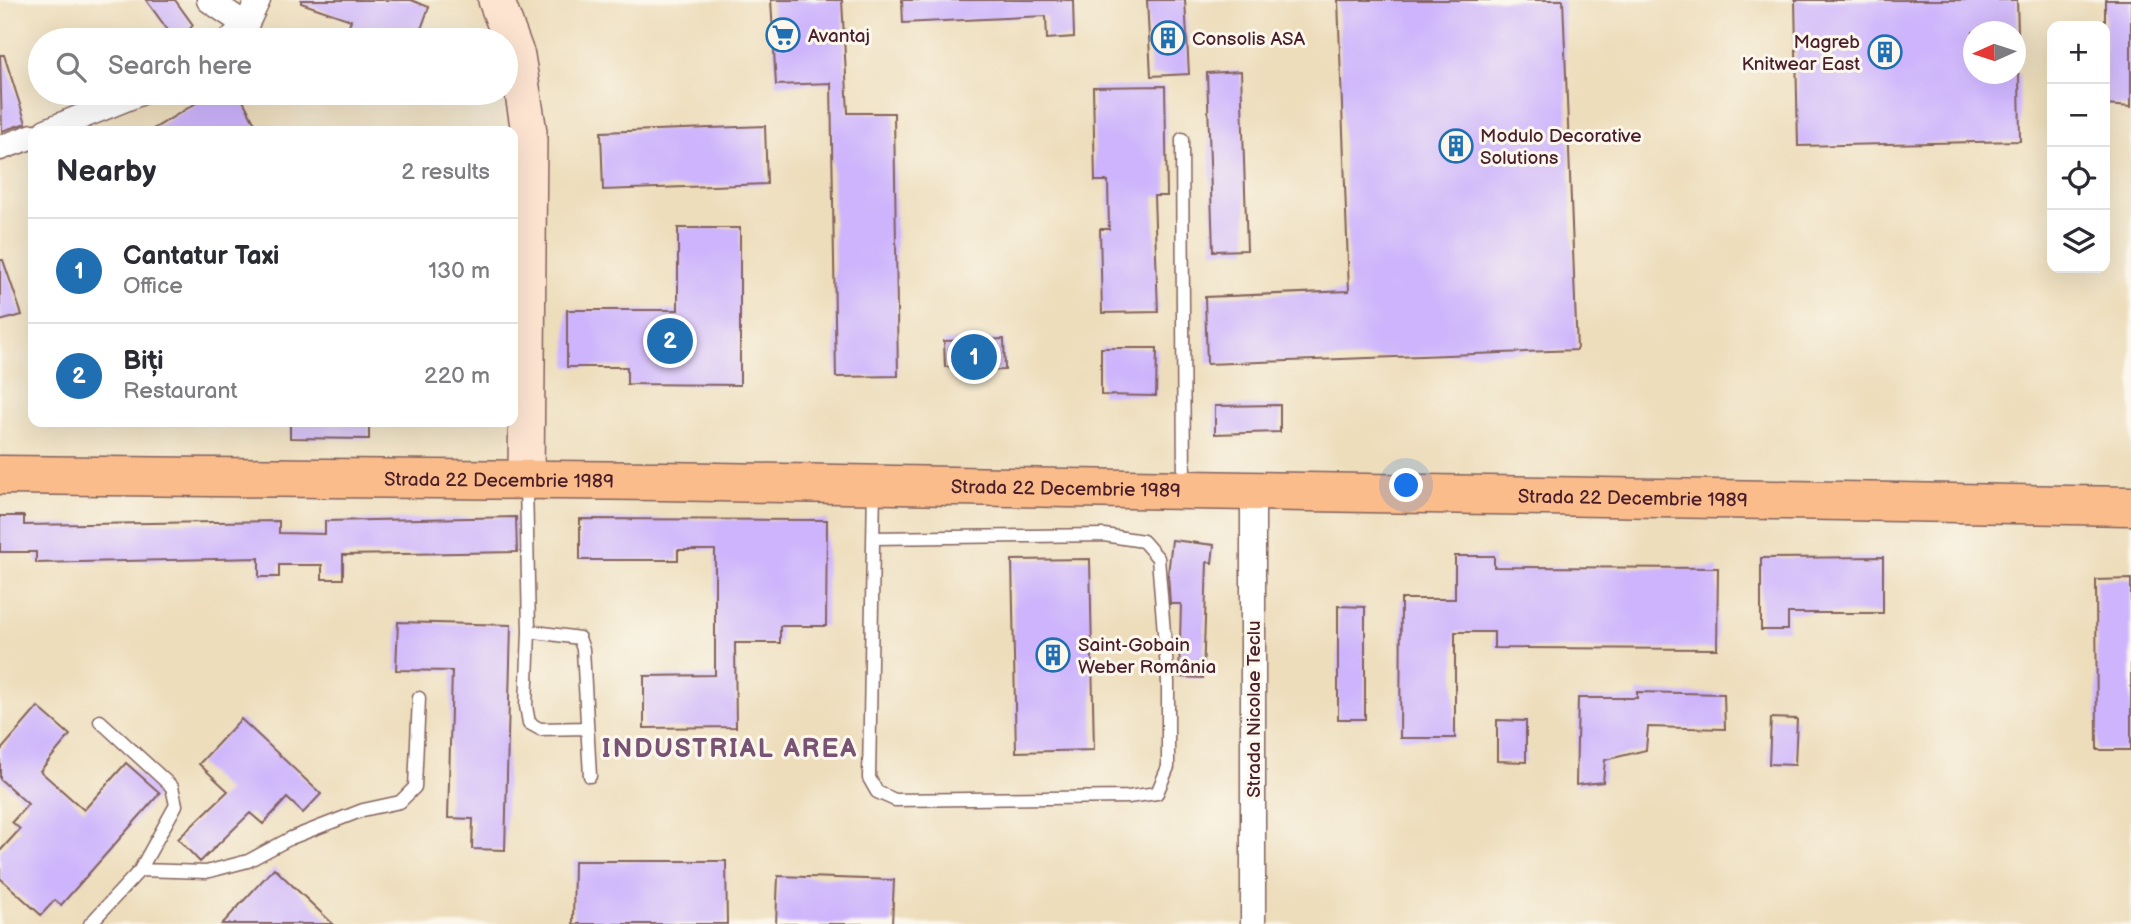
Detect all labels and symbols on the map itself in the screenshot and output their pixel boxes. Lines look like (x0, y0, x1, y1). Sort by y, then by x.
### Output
supermarket icon: Avantaj (764, 16, 802, 54)
building icon: Consolis ASA (1149, 19, 1187, 57)
north arrow (1963, 21, 2026, 84)
place label: Avantaj (808, 25, 870, 48)
place label: Consolis ASA (1192, 28, 1306, 51)
place label: Magreb Knitwear East (1742, 31, 1860, 76)
building icon: Magreb Knitwear East (1866, 33, 1904, 71)
place label: Modulo Decorative Solutions (1480, 125, 1641, 170)
building icon: Modulo Decorative Solutions (1437, 127, 1475, 165)
pin: 2 (647, 315, 693, 367)
pin: 1 (951, 331, 997, 383)
street label: Strada 22 Decembrie 1989 (384, 468, 614, 494)
your location (1389, 468, 1423, 502)
street label: Strada 22 Decembrie 1989 (951, 476, 1181, 503)
street label: Strada 22 Decembrie 1989 (1518, 486, 1748, 512)
street label: Strada Nicolae Teclu (1243, 620, 1266, 798)
place label: Saint-Gobain Weber România (1078, 634, 1216, 679)
building icon: Saint-Gobain Weber România (1034, 636, 1072, 674)
district label: INDUSTRIAL AREA (602, 734, 858, 765)

